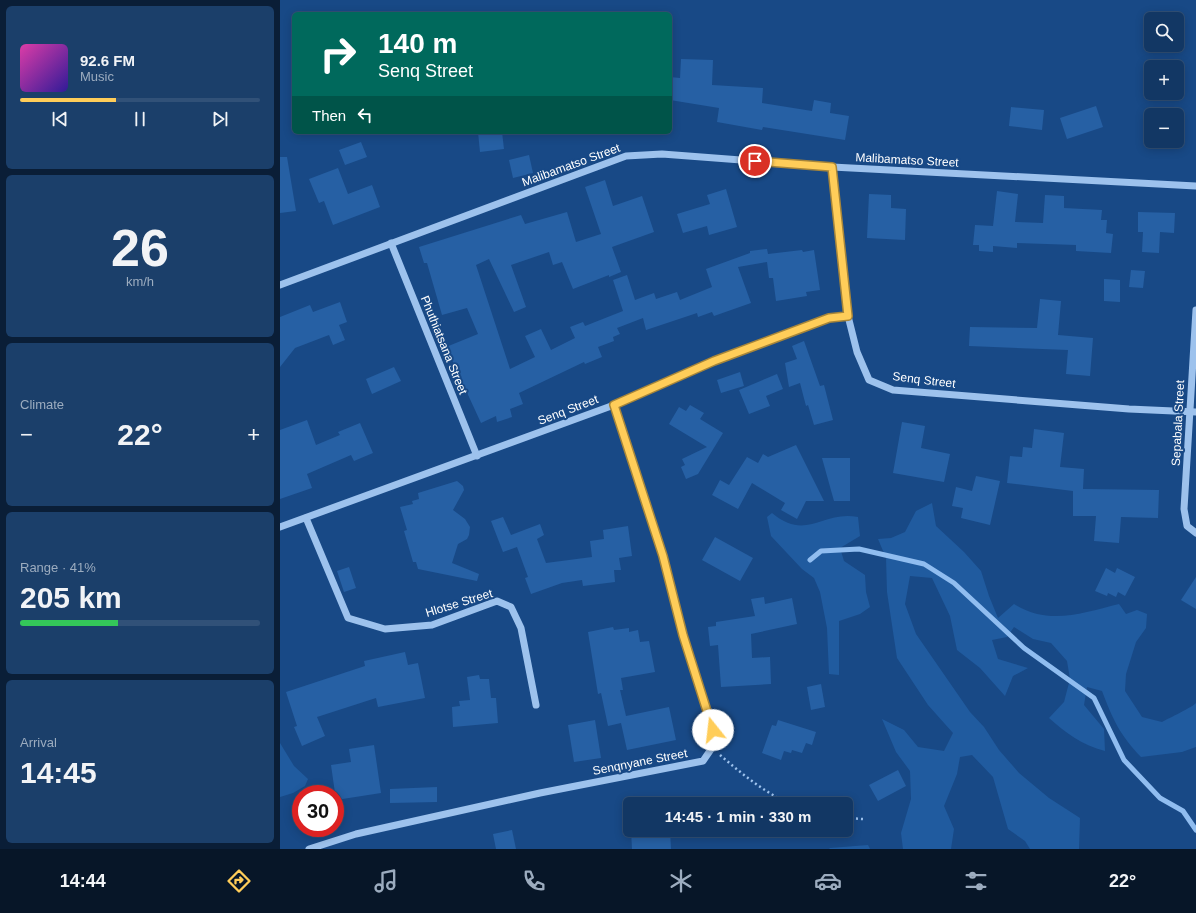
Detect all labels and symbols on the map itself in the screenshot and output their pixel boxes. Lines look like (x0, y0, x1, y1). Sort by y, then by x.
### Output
street label: Malibamatso Street (520, 141, 623, 189)
pin (738, 144, 772, 178)
street label: Malibamatso Street (855, 150, 960, 170)
street label: Phuthiatsana Street (418, 294, 470, 397)
street label: Senq Street (892, 369, 957, 391)
street label: Sepabala Street (1169, 379, 1187, 466)
street label: Senq Street (536, 392, 601, 428)
street label: Hlotse Street (424, 586, 495, 620)
position arrow (692, 709, 734, 751)
street label: Senqnyane Street (592, 746, 689, 778)
speed limit sign: 30 (292, 785, 344, 837)

